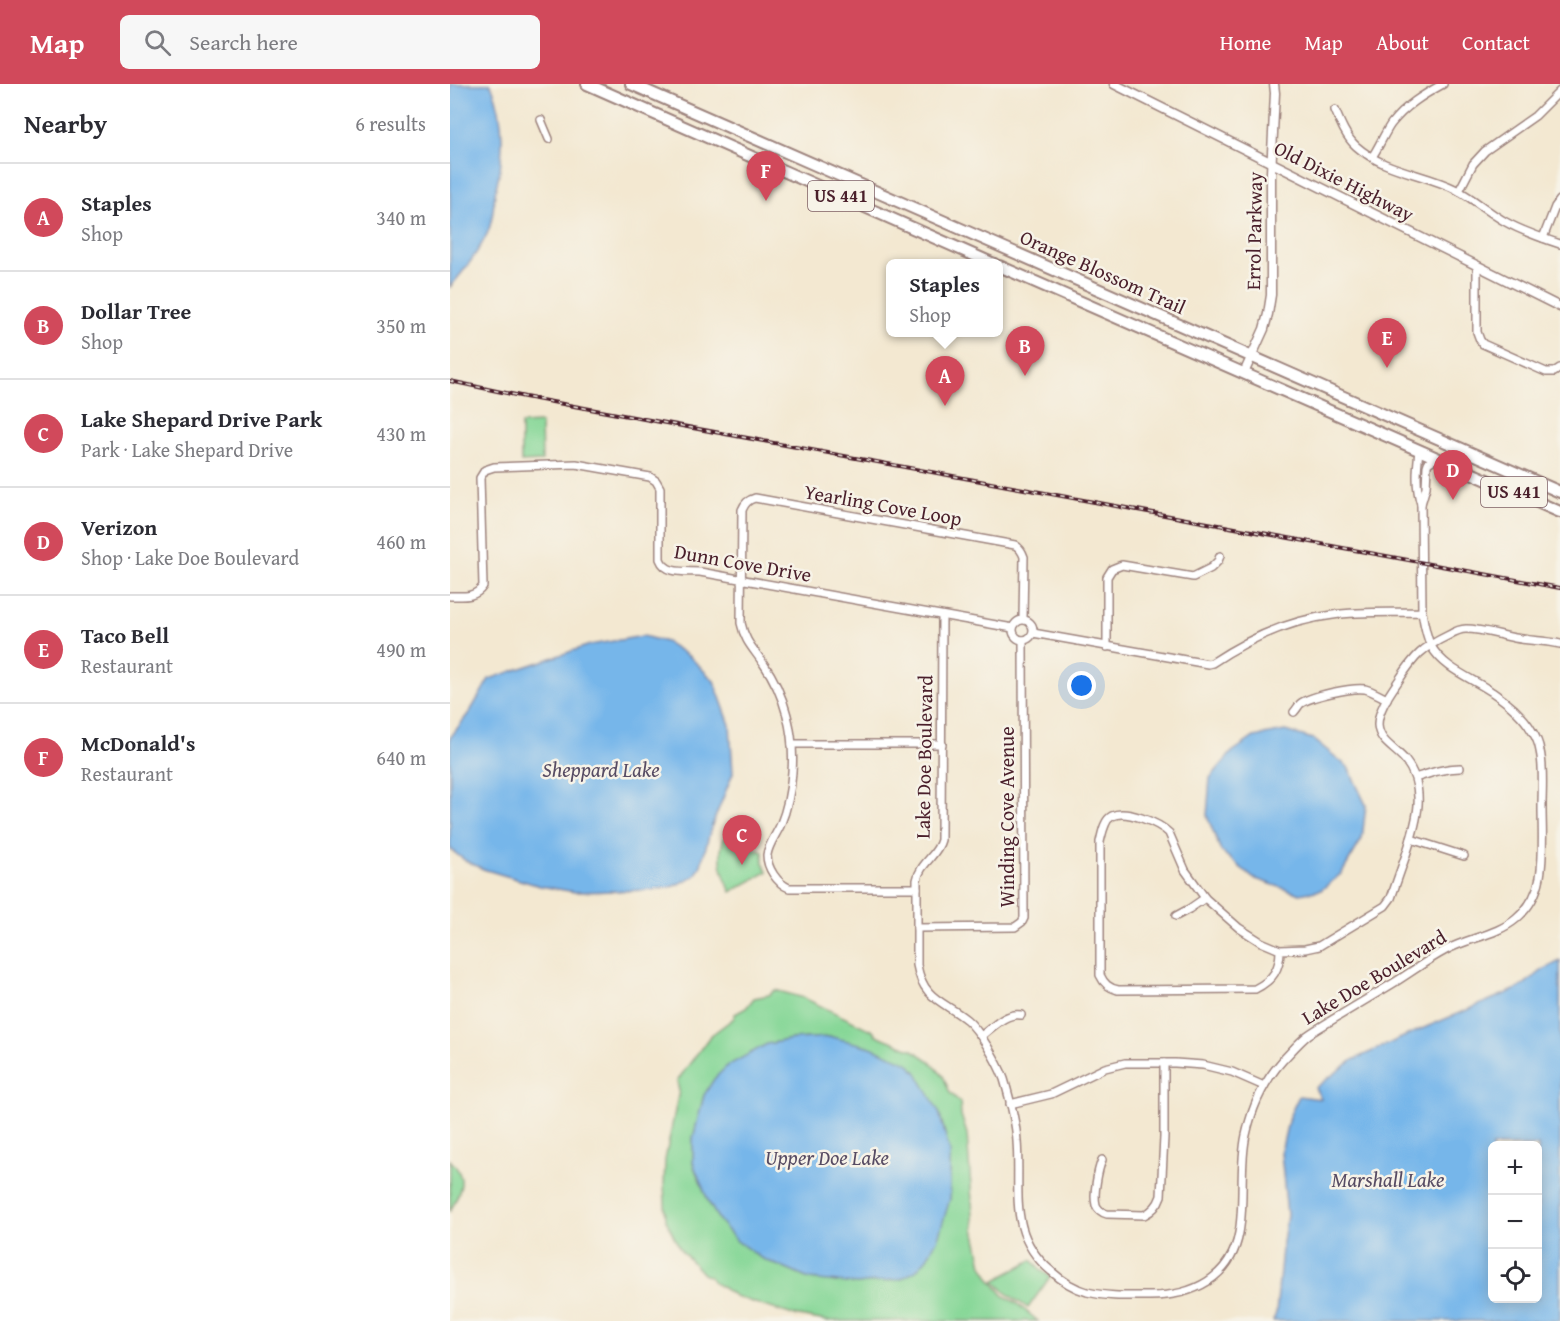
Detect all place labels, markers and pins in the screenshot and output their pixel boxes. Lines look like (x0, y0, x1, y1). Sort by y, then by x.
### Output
pin: F (746, 152, 786, 201)
pin: E (1368, 318, 1406, 368)
pin: B (1006, 326, 1044, 376)
pin: A (926, 356, 964, 406)
pin: D (1434, 450, 1472, 500)
pin: C (722, 816, 762, 865)

